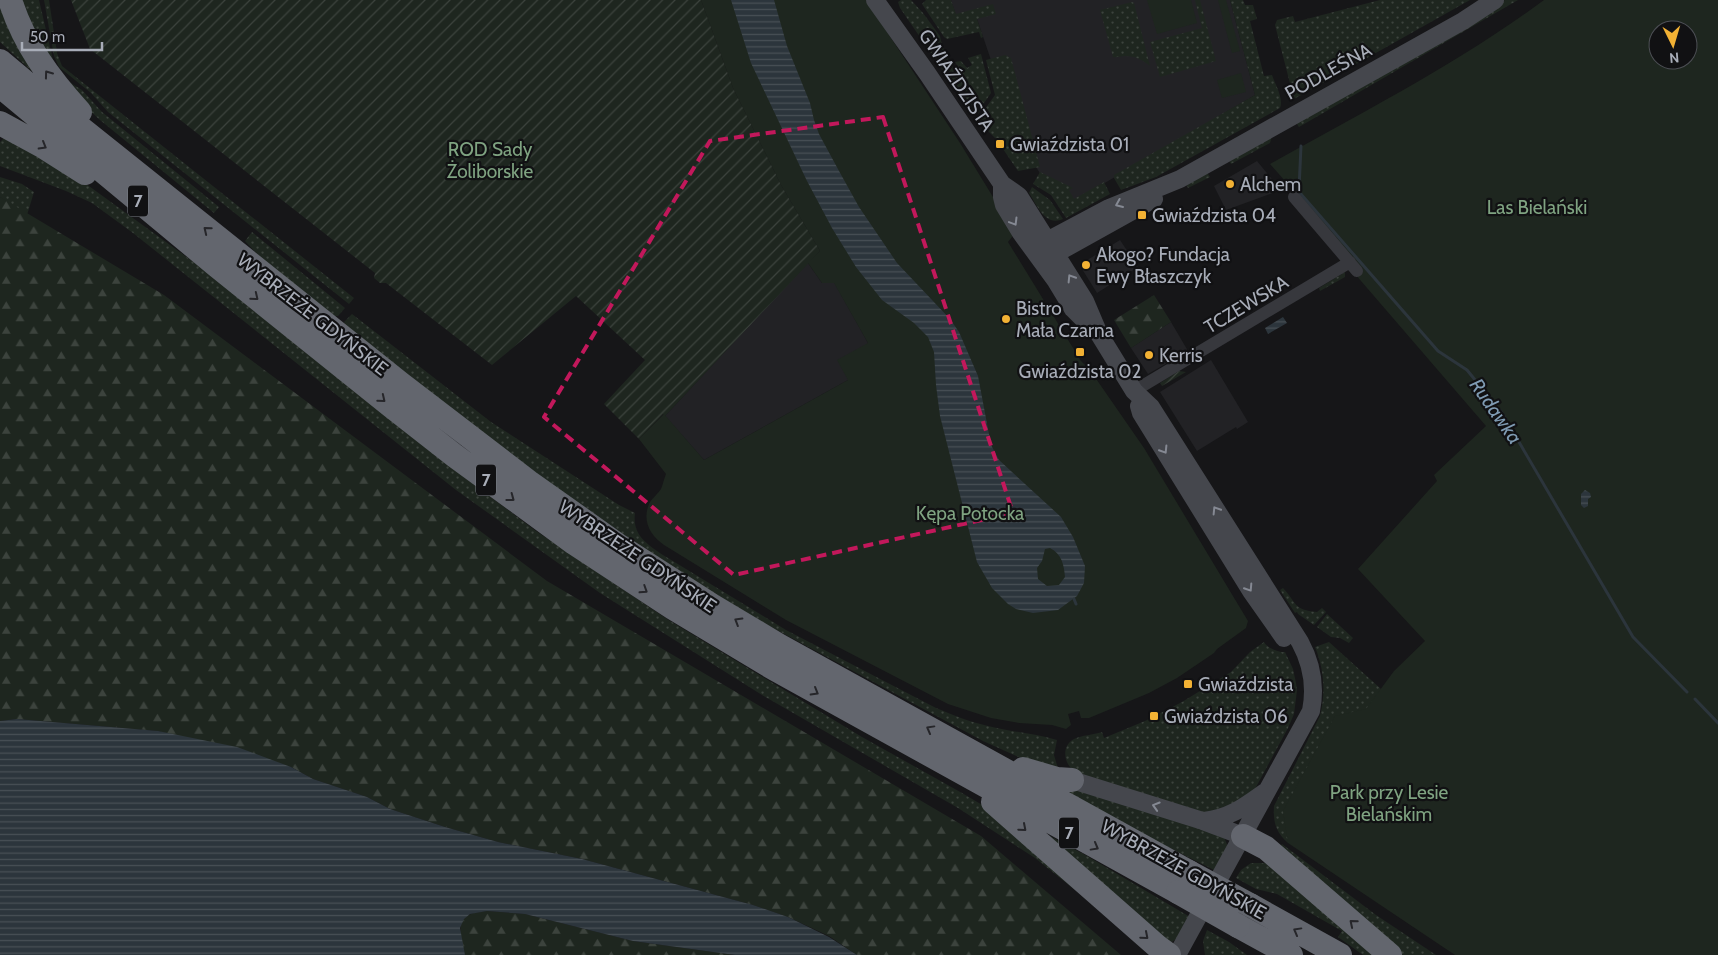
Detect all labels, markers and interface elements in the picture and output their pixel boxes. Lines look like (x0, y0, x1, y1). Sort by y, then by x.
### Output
scale bar (22, 20, 102, 52)
north arrow (1648, 20, 1698, 70)
street label: GWIAŹDZISTA (914, 24, 1000, 136)
text: 50 m (30, 28, 65, 46)
street label: PODLEŚNA (1280, 37, 1376, 105)
text: N (1668, 49, 1680, 67)
one-way arrow (45, 70, 54, 80)
place label: Gwiaździsta 01 (1010, 133, 1129, 156)
park label: ROD Sady Żoliborskie (447, 138, 534, 183)
marker: Gwiaździsta 01 (994, 138, 1006, 150)
one-way arrow (37, 140, 46, 150)
place label: Alchem (1240, 173, 1301, 196)
marker: Alchem (1224, 178, 1236, 190)
road number: 7 (128, 186, 148, 217)
park label: Las Bielański (1487, 196, 1587, 219)
one-way arrow (1115, 197, 1124, 208)
place label: Gwiaździsta 04 (1152, 204, 1276, 227)
marker: Gwiaździsta 04 (1136, 209, 1148, 221)
one-way arrow (1008, 217, 1018, 226)
one-way arrow (204, 227, 213, 235)
place label: Akogo? Fundacja Ewy Błaszczyk (1096, 243, 1230, 288)
street label: WYBRZEŻE GDYŃSKIE (233, 248, 393, 380)
marker: Akogo? Fundacja Ewy Błaszczyk (1080, 259, 1092, 271)
street label: TCZEWSKA (1200, 270, 1293, 338)
one-way arrow (1067, 274, 1077, 283)
one-way arrow (249, 291, 258, 299)
place label: Bistro Mała Czarna (1016, 297, 1114, 342)
marker: Bistro Mała Czarna (1000, 313, 1012, 325)
place label: Kerris (1159, 344, 1203, 367)
marker: Gwiaździsta 02 (1074, 346, 1086, 358)
marker: Kerris (1143, 349, 1155, 361)
place label: Gwiaździsta 02 (1019, 360, 1141, 383)
water label: Rudawka (1465, 374, 1527, 448)
one-way arrow (376, 393, 385, 402)
one-way arrow (1157, 444, 1167, 453)
road number: 7 (476, 464, 496, 496)
one-way arrow (505, 492, 514, 500)
street label: WYBRZEŻE GDYŃSKIE (555, 494, 721, 618)
park label: Kępa Potocka (916, 502, 1024, 525)
one-way arrow (1213, 507, 1223, 516)
one-way arrow (1243, 583, 1253, 592)
one-way arrow (639, 584, 648, 593)
one-way arrow (735, 618, 744, 628)
place label: Gwiaździsta (1198, 673, 1293, 696)
marker: Gwiaździsta (1182, 678, 1194, 690)
one-way arrow (810, 686, 819, 696)
place label: Gwiaździsta 06 (1164, 705, 1288, 728)
marker: Gwiaździsta 06 (1148, 710, 1160, 722)
one-way arrow (927, 726, 936, 736)
park label: Park przy Lesie Bielańskim (1330, 781, 1449, 826)
one-way arrow (1153, 802, 1161, 812)
street label: WYBRZEŻE GDYŃSKIE (1097, 814, 1271, 924)
road number: 7 (1059, 818, 1079, 848)
one-way arrow (1018, 822, 1027, 831)
one-way arrow (1090, 841, 1099, 851)
one-way arrow (1350, 921, 1359, 929)
one-way arrow (1293, 928, 1302, 938)
one-way arrow (1139, 930, 1148, 939)

